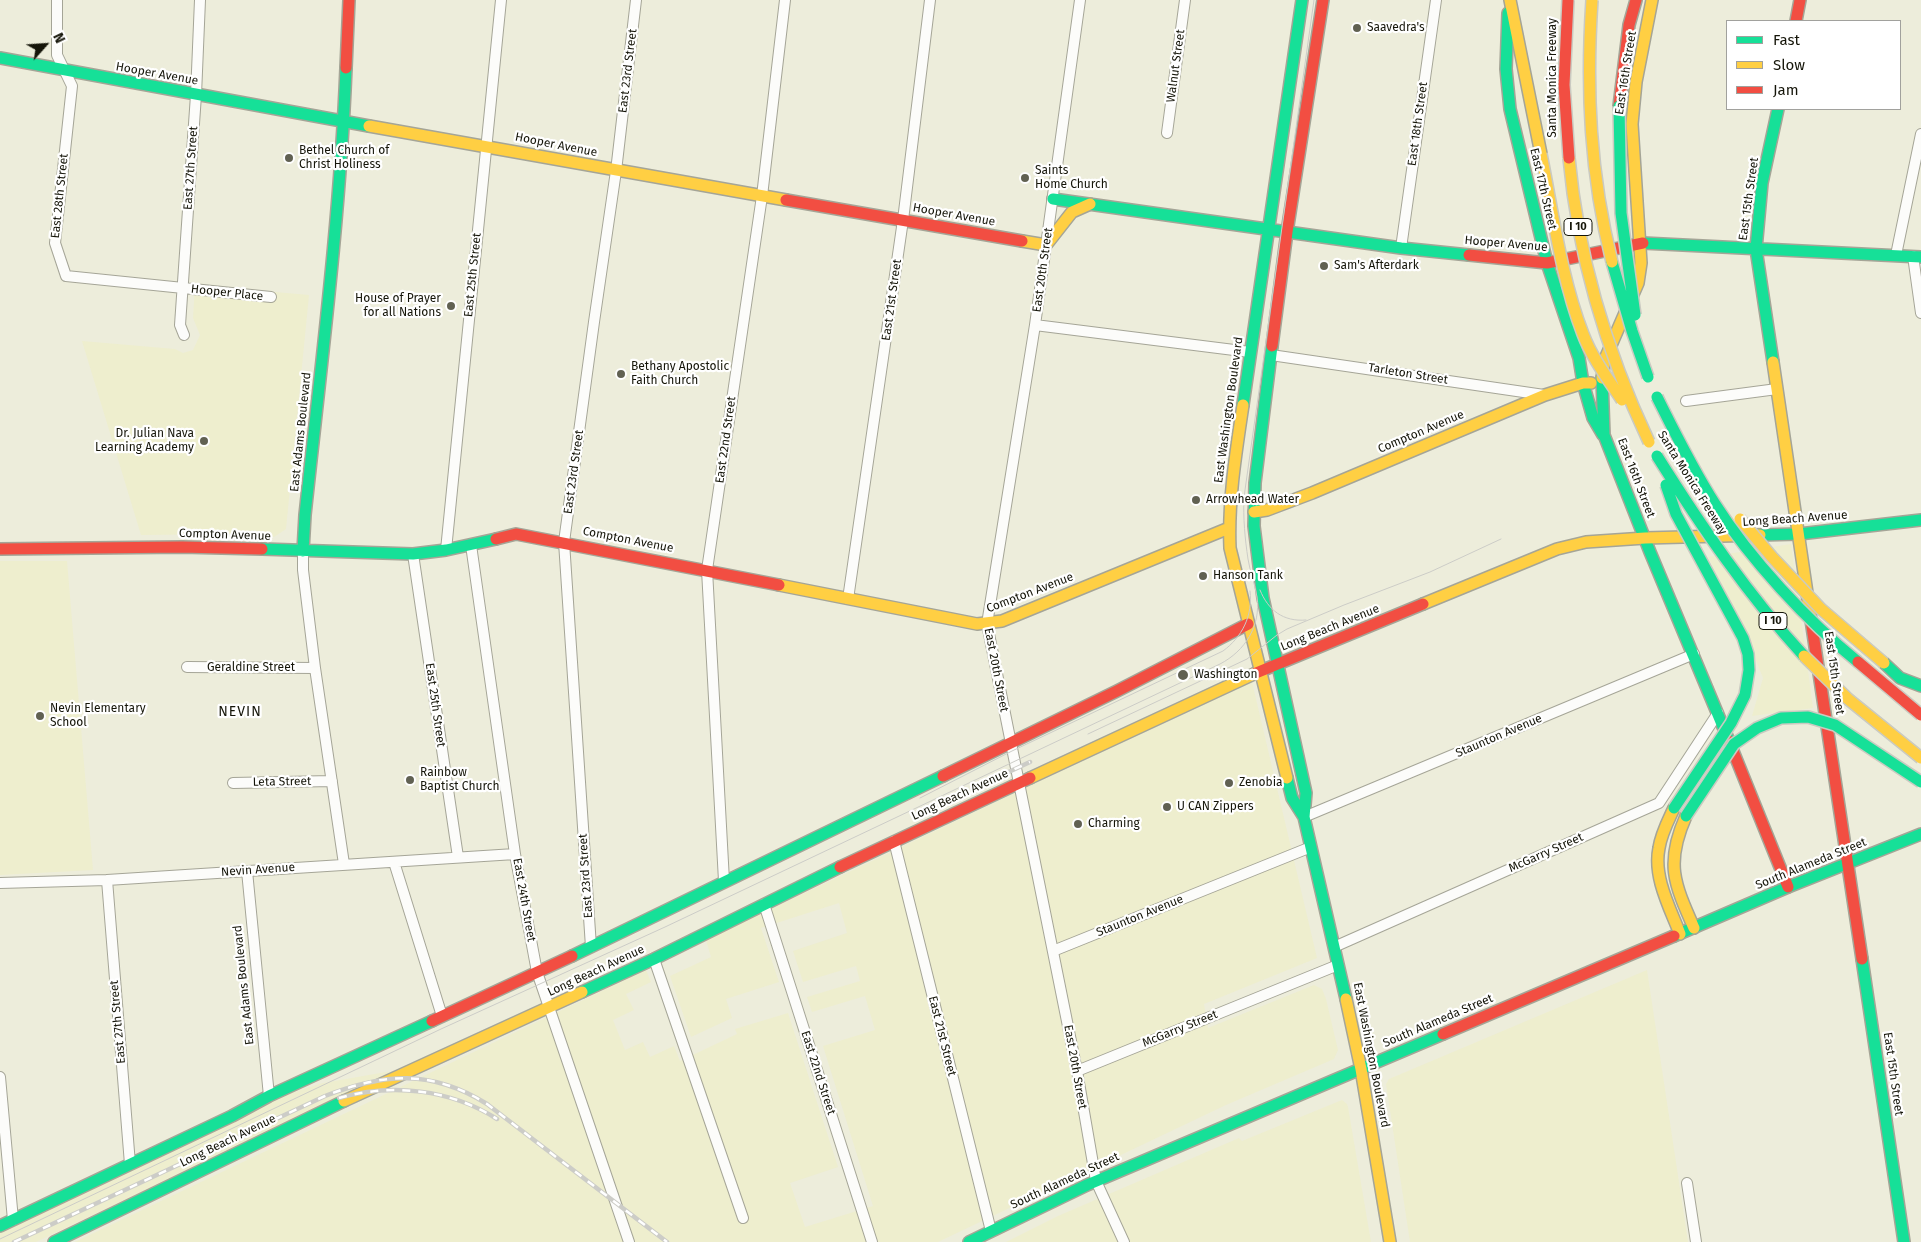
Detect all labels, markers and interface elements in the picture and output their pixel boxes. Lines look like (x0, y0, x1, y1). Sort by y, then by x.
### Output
street label: Santa Monica Freeway (1546, 18, 1560, 138)
north arrow (20, 20, 70, 70)
legend (1726, 20, 1901, 110)
place label: Saavedra's (1367, 21, 1425, 35)
marker: Saavedra's (1351, 22, 1363, 34)
street label: East 23rd Street (616, 28, 640, 114)
street label: Walnut Street (1164, 29, 1188, 103)
text: N (49, 30, 69, 46)
street label: East 16th Street (1612, 30, 1640, 116)
text: Fast (1773, 31, 1800, 49)
text: Slow (1773, 56, 1805, 74)
street label: Hooper Avenue (115, 60, 199, 88)
street label: East 18th Street (1405, 81, 1431, 167)
text: Jam (1773, 81, 1799, 99)
street label: East 27th Street (181, 126, 201, 210)
street label: Hooper Avenue (514, 130, 598, 160)
place label: Bethel Church of Christ Holiness (299, 144, 389, 172)
street label: East 17th Street (1527, 147, 1559, 231)
marker: Bethel Church of Christ Holiness (283, 152, 295, 164)
street label: East 28th Street (48, 153, 72, 239)
street label: East 15th Street (1736, 156, 1762, 242)
place label: Saints Home Church (1035, 164, 1108, 192)
marker: Saints Home Church (1019, 172, 1031, 184)
street label: Hooper Avenue (912, 201, 996, 229)
road number: I 10 (1564, 218, 1592, 236)
street label: East 20th Street (1030, 227, 1056, 313)
street label: East 25th Street (461, 232, 485, 318)
street label: Hooper Avenue (1464, 233, 1548, 255)
street label: East 21st Street (879, 258, 905, 342)
place label: Sam's Afterdark (1334, 259, 1419, 273)
marker: Sam's Afterdark (1318, 260, 1330, 272)
street label: Hooper Place (190, 282, 264, 304)
place label: House of Prayer for all Nations (355, 292, 441, 320)
marker: House of Prayer for all Nations (445, 300, 457, 312)
street label: East Washington Boulevard (1212, 336, 1246, 484)
place label: Bethany Apostolic Faith Church (631, 360, 729, 388)
street label: Tarleton Street (1367, 361, 1449, 387)
marker: Bethany Apostolic Faith Church (615, 368, 627, 380)
street label: East Adams Boulevard (288, 371, 314, 493)
street label: East 22nd Street (713, 396, 739, 484)
street label: Compton Avenue (1376, 407, 1466, 457)
place label: Dr. Julian Nava Learning Academy (95, 427, 194, 455)
street label: Santa Monica Freeway (1654, 428, 1730, 538)
street label: East 23rd Street (561, 429, 587, 515)
marker: Dr. Julian Nava Learning Academy (198, 435, 210, 447)
street label: East 16th Street (1614, 436, 1658, 520)
place label: Arrowhead Water (1206, 493, 1299, 507)
marker: Arrowhead Water (1190, 494, 1202, 506)
street label: Long Beach Avenue (1742, 508, 1848, 530)
street label: Compton Avenue (581, 524, 675, 556)
street label: Compton Avenue (179, 526, 271, 544)
place label: Hanson Tank (1213, 569, 1283, 583)
street label: Compton Avenue (984, 570, 1076, 616)
marker: Hanson Tank (1197, 570, 1209, 582)
street label: Long Beach Avenue (1279, 602, 1381, 654)
road number: I 10 (1759, 612, 1787, 630)
street label: East 20th Street (981, 627, 1011, 713)
street label: East 15th Street (1821, 630, 1847, 716)
street label: Geraldine Street (207, 661, 295, 675)
street label: East 25th Street (422, 662, 448, 748)
marker: Washington (1176, 668, 1190, 682)
place label: Washington (1194, 668, 1257, 682)
place label: Nevin Elementary School (50, 702, 146, 730)
district label: NEVIN (218, 704, 262, 720)
marker: Nevin Elementary School (34, 710, 46, 722)
street label: Staunton Avenue (1454, 711, 1544, 761)
place label: Rainbow Baptist Church (420, 766, 499, 794)
street label: Long Beach Avenue (909, 766, 1011, 824)
street label: Leta Street (253, 774, 311, 790)
marker: Rainbow Baptist Church (404, 774, 416, 786)
place label: Zenobia (1239, 776, 1283, 790)
marker: Zenobia (1223, 777, 1235, 789)
place label: U CAN Zippers (1177, 800, 1254, 814)
marker: U CAN Zippers (1161, 801, 1173, 813)
place label: Charming (1088, 817, 1140, 831)
marker: Charming (1072, 818, 1084, 830)
street label: McGarry Street (1506, 830, 1586, 876)
street label: East 23rd Street (576, 833, 596, 919)
street label: South Alameda Street (1754, 835, 1868, 893)
street label: East 24th Street (510, 857, 538, 943)
street label: Nevin Avenue (221, 860, 295, 880)
street label: Staunton Avenue (1094, 892, 1186, 940)
street label: East Adams Boulevard (231, 924, 257, 1046)
street label: Long Beach Avenue (545, 942, 647, 1000)
street label: East 27th Street (107, 980, 129, 1064)
street label: East Washington Boulevard (1350, 981, 1392, 1129)
street label: South Alameda Street (1381, 991, 1495, 1051)
street label: East 21st Street (925, 994, 959, 1078)
street label: McGarry Street (1140, 1007, 1220, 1051)
street label: East 20th Street (1060, 1024, 1090, 1110)
street label: East 22nd Street (798, 1029, 838, 1117)
street label: East 15th Street (1880, 1031, 1906, 1117)
street label: Long Beach Avenue (178, 1111, 278, 1171)
street label: South Alameda Street (1008, 1149, 1122, 1213)

